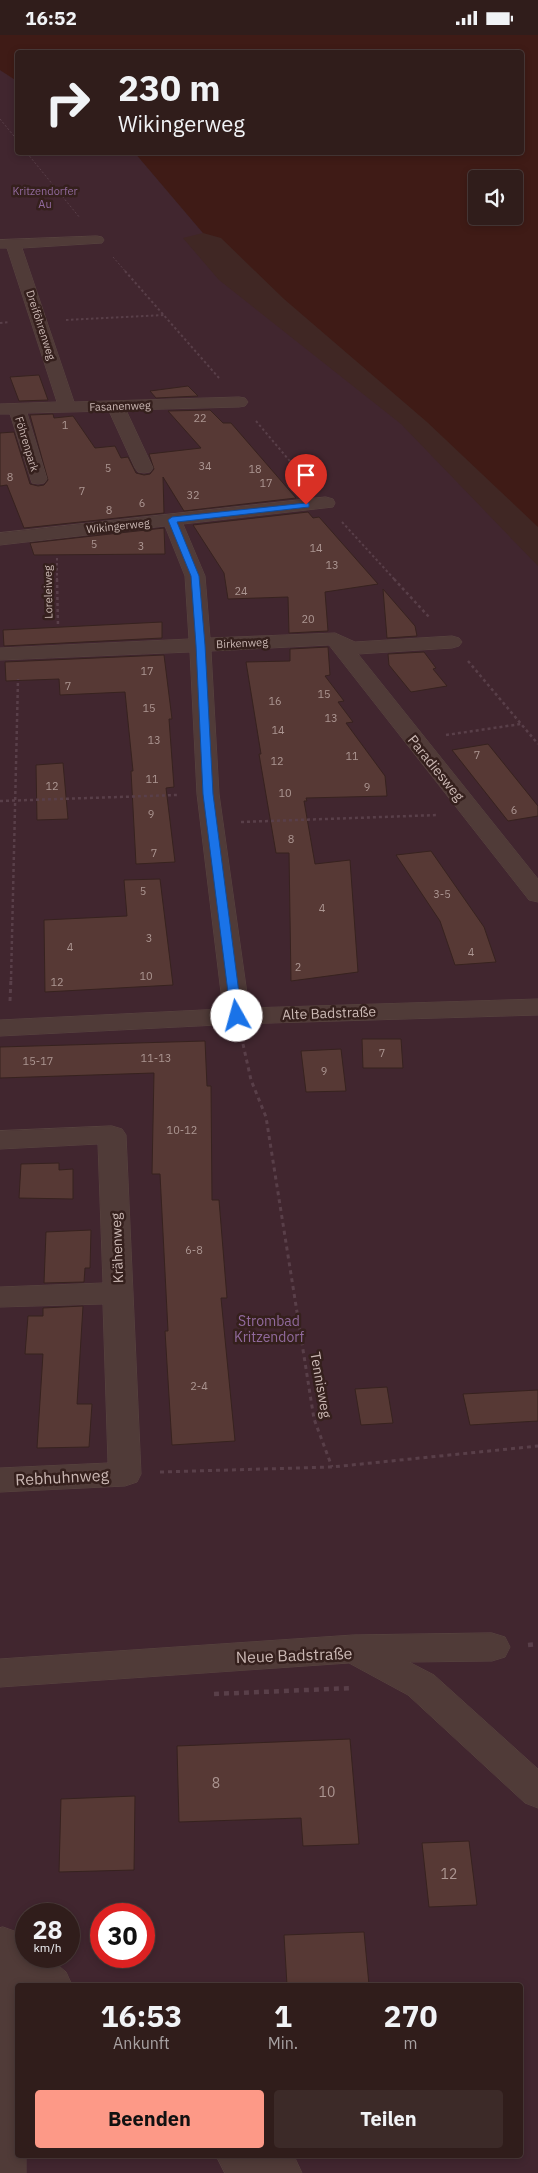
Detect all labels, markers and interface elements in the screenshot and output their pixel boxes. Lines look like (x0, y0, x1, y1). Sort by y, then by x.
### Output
text: 16:52 (25, 6, 77, 30)
text: 230 m (118, 65, 221, 111)
icon: right (35, 70, 100, 135)
text: Wikingerweg (118, 109, 245, 138)
map controls (468, 170, 523, 225)
button: sound (468, 170, 523, 225)
park label: Kritzendorfer Au (12, 184, 78, 211)
street label: Dreiföhrenweg (23, 288, 59, 362)
street label: Fasanenweg (89, 398, 151, 414)
house number: 22 (193, 411, 207, 425)
street label: Föhrenpark (12, 415, 42, 473)
house number: 1 (62, 418, 69, 432)
pin (285, 454, 327, 505)
house number: 34 (198, 459, 212, 473)
house number: 5 (105, 461, 111, 475)
icon: arrive (292, 461, 320, 489)
house number: 18 (248, 462, 262, 476)
house number: 8 (7, 470, 13, 484)
house number: 17 (259, 476, 273, 490)
house number: 7 (79, 484, 85, 498)
house number: 32 (186, 488, 200, 502)
house number: 6 (139, 496, 145, 510)
house number: 8 (106, 503, 112, 517)
street label: Wikingerweg (86, 516, 150, 536)
house number: 5 (91, 537, 97, 551)
house number: 3 (138, 539, 144, 553)
house number: 14 (309, 541, 323, 555)
house number: 13 (325, 558, 339, 572)
street label: Loreleiweg (41, 565, 55, 619)
house number: 24 (234, 584, 248, 598)
house number: 20 (301, 612, 315, 626)
street label: Birkenweg (216, 635, 269, 651)
house number: 17 (140, 664, 154, 678)
house number: 7 (65, 679, 71, 693)
house number: 15 (317, 687, 331, 701)
house number: 16 (268, 694, 282, 708)
house number: 15 (142, 701, 156, 715)
house number: 13 (324, 711, 338, 725)
house number: 14 (271, 723, 285, 737)
street label: Paradiesweg (404, 731, 469, 805)
house number: 13 (147, 733, 161, 747)
house number: 7 (474, 748, 480, 762)
house number: 11 (345, 749, 359, 763)
house number: 12 (270, 754, 284, 768)
house number: 11 (145, 772, 159, 786)
house number: 12 (45, 779, 59, 793)
house number: 9 (364, 780, 370, 794)
house number: 10 (278, 786, 292, 800)
house number: 6 (511, 803, 517, 817)
house number: 9 (148, 807, 154, 821)
house number: 8 (288, 832, 294, 846)
house number: 7 (151, 846, 157, 860)
house number: 5 (140, 884, 146, 898)
house number: 3-5 (433, 887, 451, 901)
house number: 4 (319, 901, 326, 915)
house number: 3 (146, 931, 152, 945)
house number: 4 (67, 940, 74, 954)
house number: 4 (468, 945, 475, 959)
house number: 2 (295, 960, 301, 974)
house number: 10 (139, 969, 153, 983)
house number: 12 (50, 975, 64, 989)
position arrow (210, 989, 262, 1041)
street label: Alte Badstraße (282, 1002, 377, 1024)
house number: 7 (379, 1046, 385, 1060)
house number: 11-13 (141, 1051, 171, 1065)
house number: 15-17 (23, 1054, 53, 1068)
house number: 9 (321, 1064, 327, 1078)
house number: 10-12 (167, 1123, 197, 1137)
street label: Krähenweg (107, 1212, 127, 1284)
house number: 6-8 (185, 1243, 203, 1257)
park label: Strombad Kritzendorf (234, 1312, 304, 1346)
street label: Tennisweg (306, 1351, 336, 1420)
house number: 2-4 (190, 1379, 208, 1393)
street label: Rebhuhnweg (15, 1465, 110, 1489)
street label: Neue Badstraße (235, 1643, 353, 1667)
house number: 8 (212, 1774, 220, 1792)
house number: 10 (319, 1783, 335, 1801)
house number: 12 (441, 1865, 457, 1883)
speed limit sign: 30 (90, 1903, 155, 1968)
text: 28 (32, 1913, 63, 1946)
text: km/h (33, 1940, 62, 1955)
text: 16:53 (100, 1996, 182, 2035)
text: 1 (274, 1996, 292, 2035)
text: 270 (384, 1996, 438, 2035)
text: Ankunft (113, 2033, 170, 2053)
text: Min. (268, 2033, 298, 2053)
text: m (404, 2033, 418, 2053)
button: Beenden (35, 2090, 264, 2148)
button: Teilen (274, 2090, 503, 2148)

